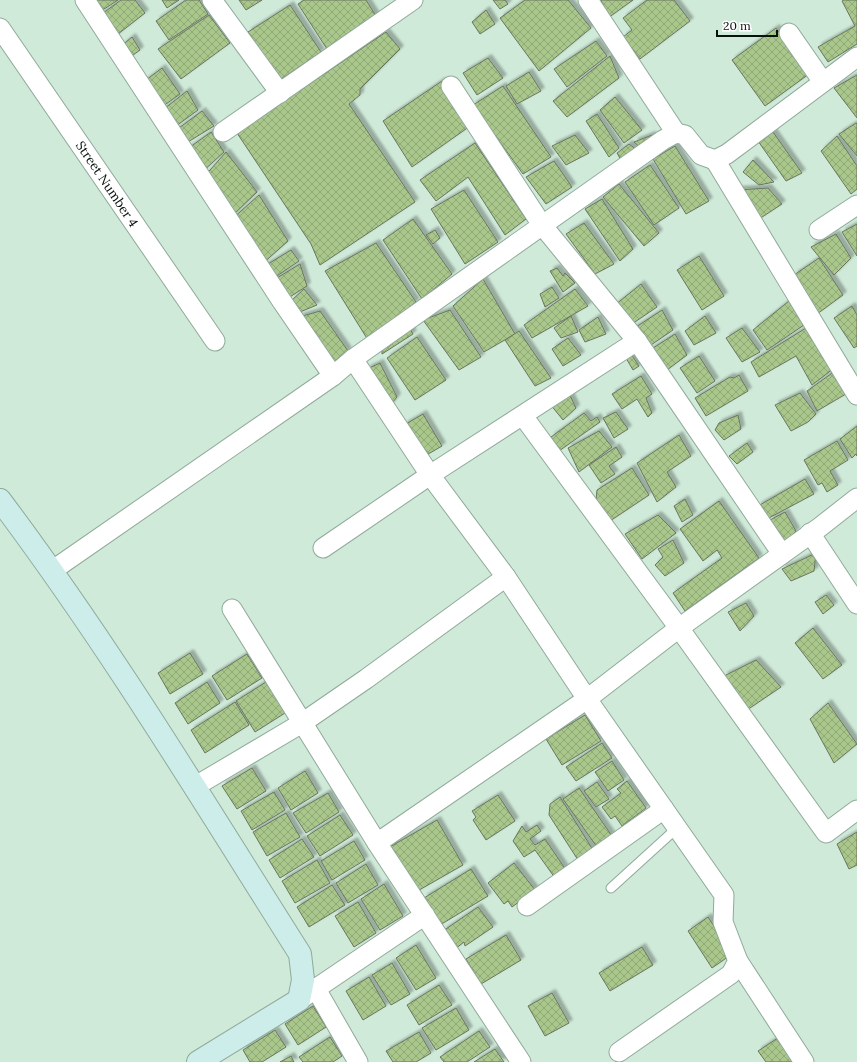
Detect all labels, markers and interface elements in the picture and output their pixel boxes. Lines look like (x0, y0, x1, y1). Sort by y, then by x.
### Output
scale bar (717, 12, 777, 38)
text: 20 m (723, 18, 751, 33)
street label: Street Number 4 (72, 138, 142, 230)

